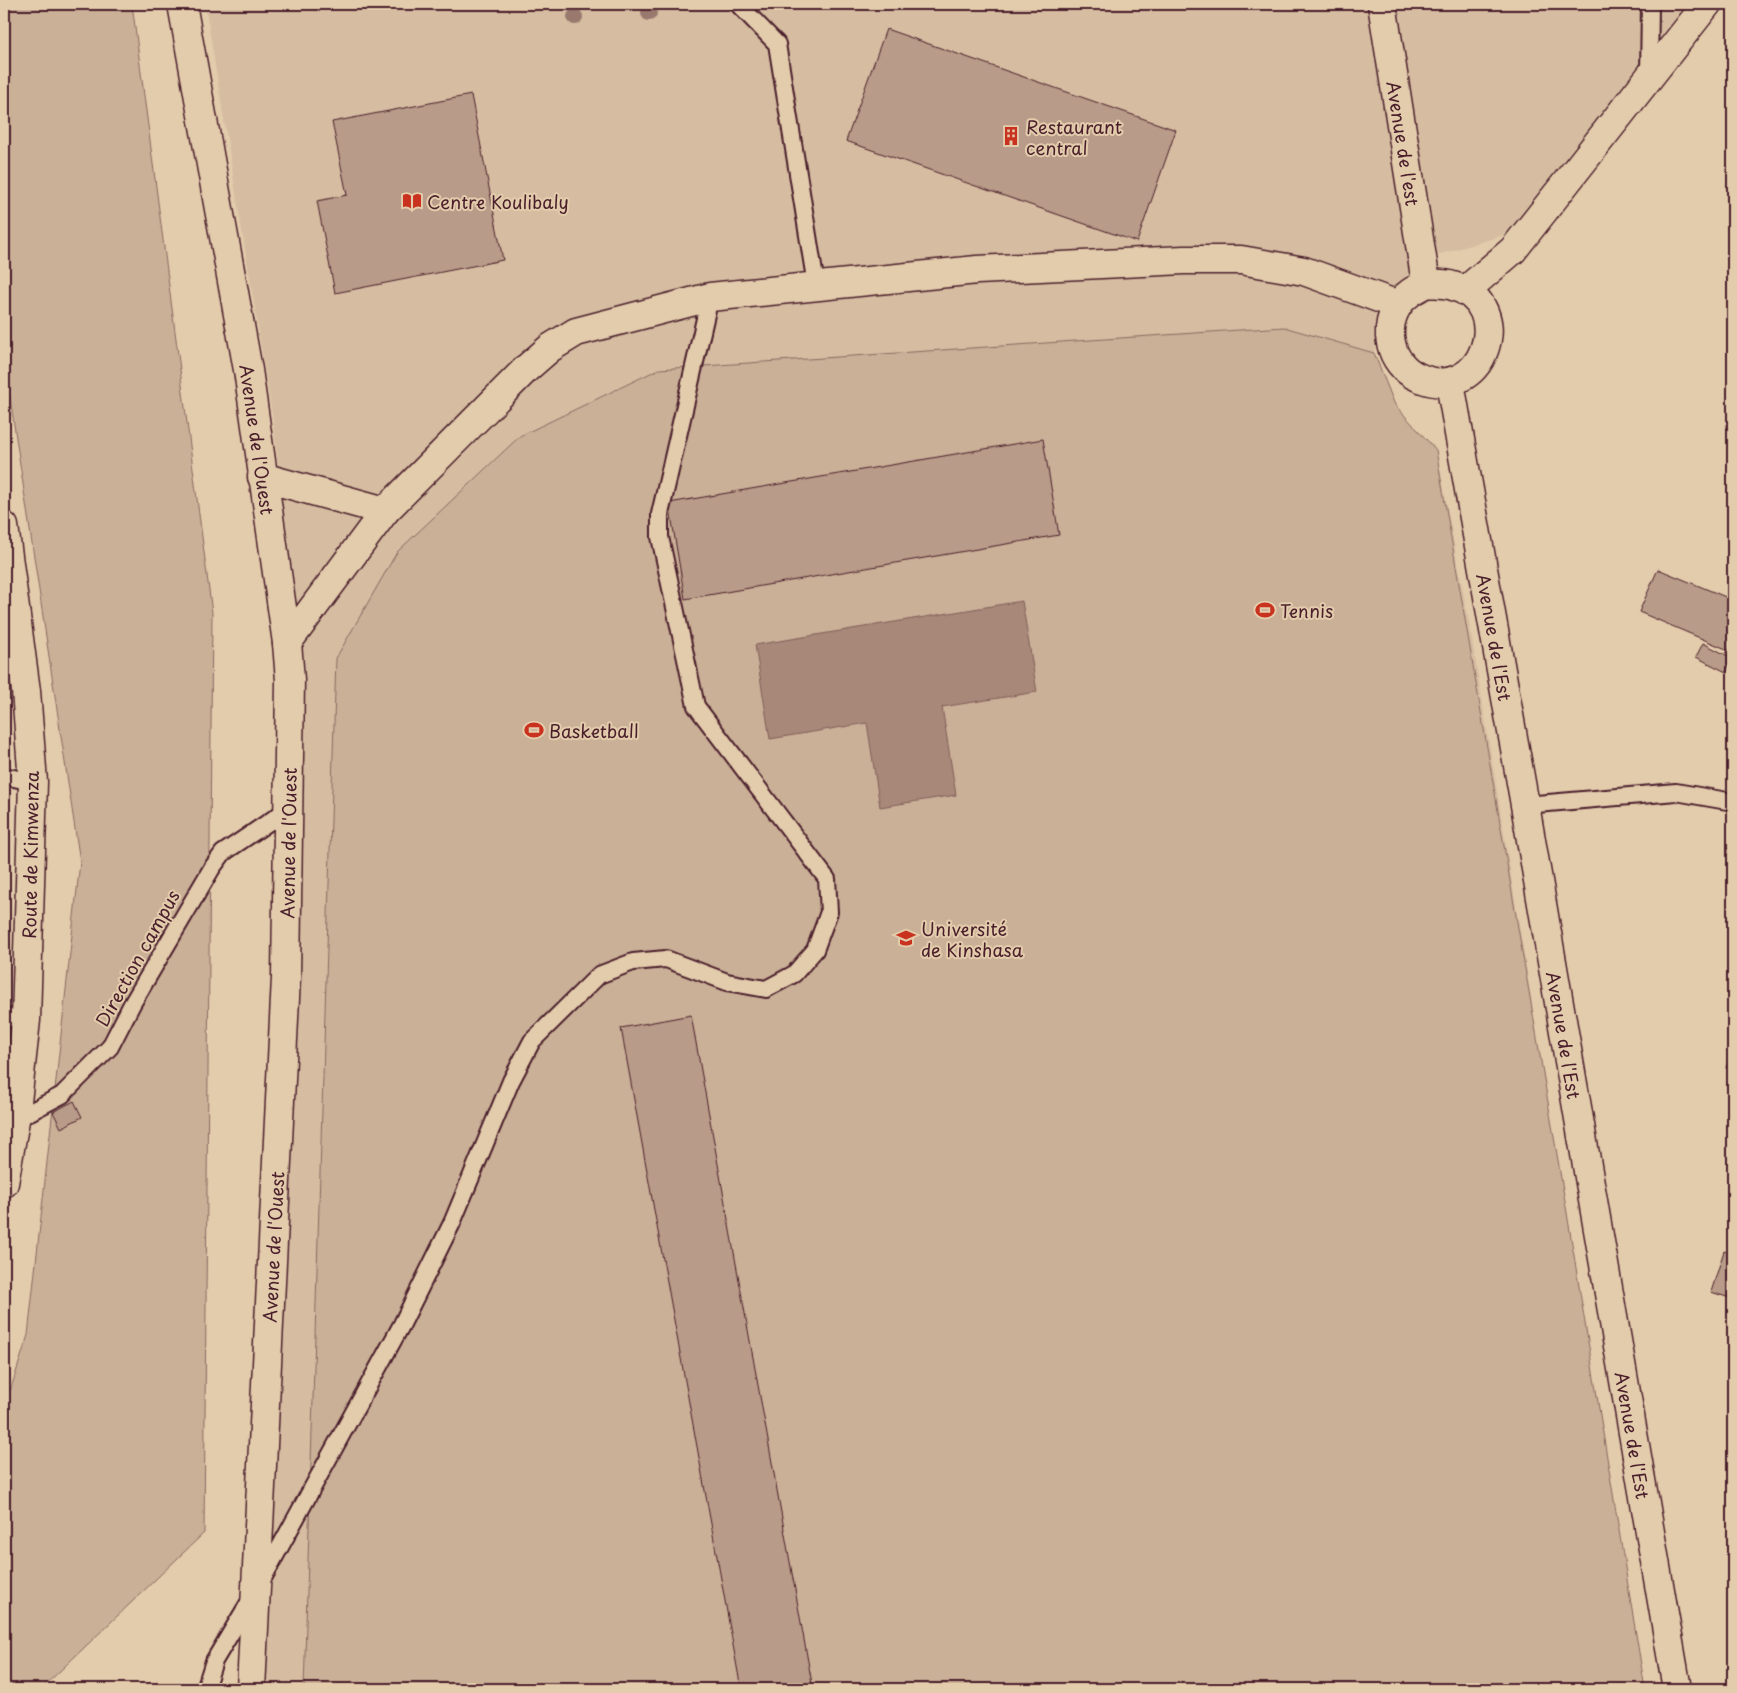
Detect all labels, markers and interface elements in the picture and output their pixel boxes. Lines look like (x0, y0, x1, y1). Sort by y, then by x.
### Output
street label: Avenue de l'est (1381, 79, 1427, 208)
place label: Restaurant central (1026, 113, 1122, 161)
building icon: Restaurant central (1000, 125, 1022, 147)
place label: Centre Koulibaly (427, 188, 569, 215)
library icon: Centre Koulibaly (401, 190, 423, 212)
street label: Avenue de l'Ouest (234, 362, 282, 516)
street label: Avenue de l'Est (1471, 571, 1520, 703)
place label: Tennis (1280, 597, 1333, 624)
sports icon: Tennis (1254, 599, 1276, 621)
place label: Basketball (549, 717, 639, 744)
sports icon: Basketball (523, 719, 545, 741)
street label: Avenue de l'Ouest (273, 767, 303, 919)
street label: Route de Kimwenza (15, 770, 45, 939)
street label: Direction campus (88, 885, 186, 1031)
place label: Université de Kinshasa (921, 915, 1024, 963)
school or university icon: Université de Kinshasa (895, 927, 917, 949)
street label: Avenue de l'Est (1540, 969, 1589, 1101)
street label: Avenue de l'Ouest (256, 1171, 290, 1323)
street label: Avenue de l'Est (1609, 1369, 1658, 1501)

